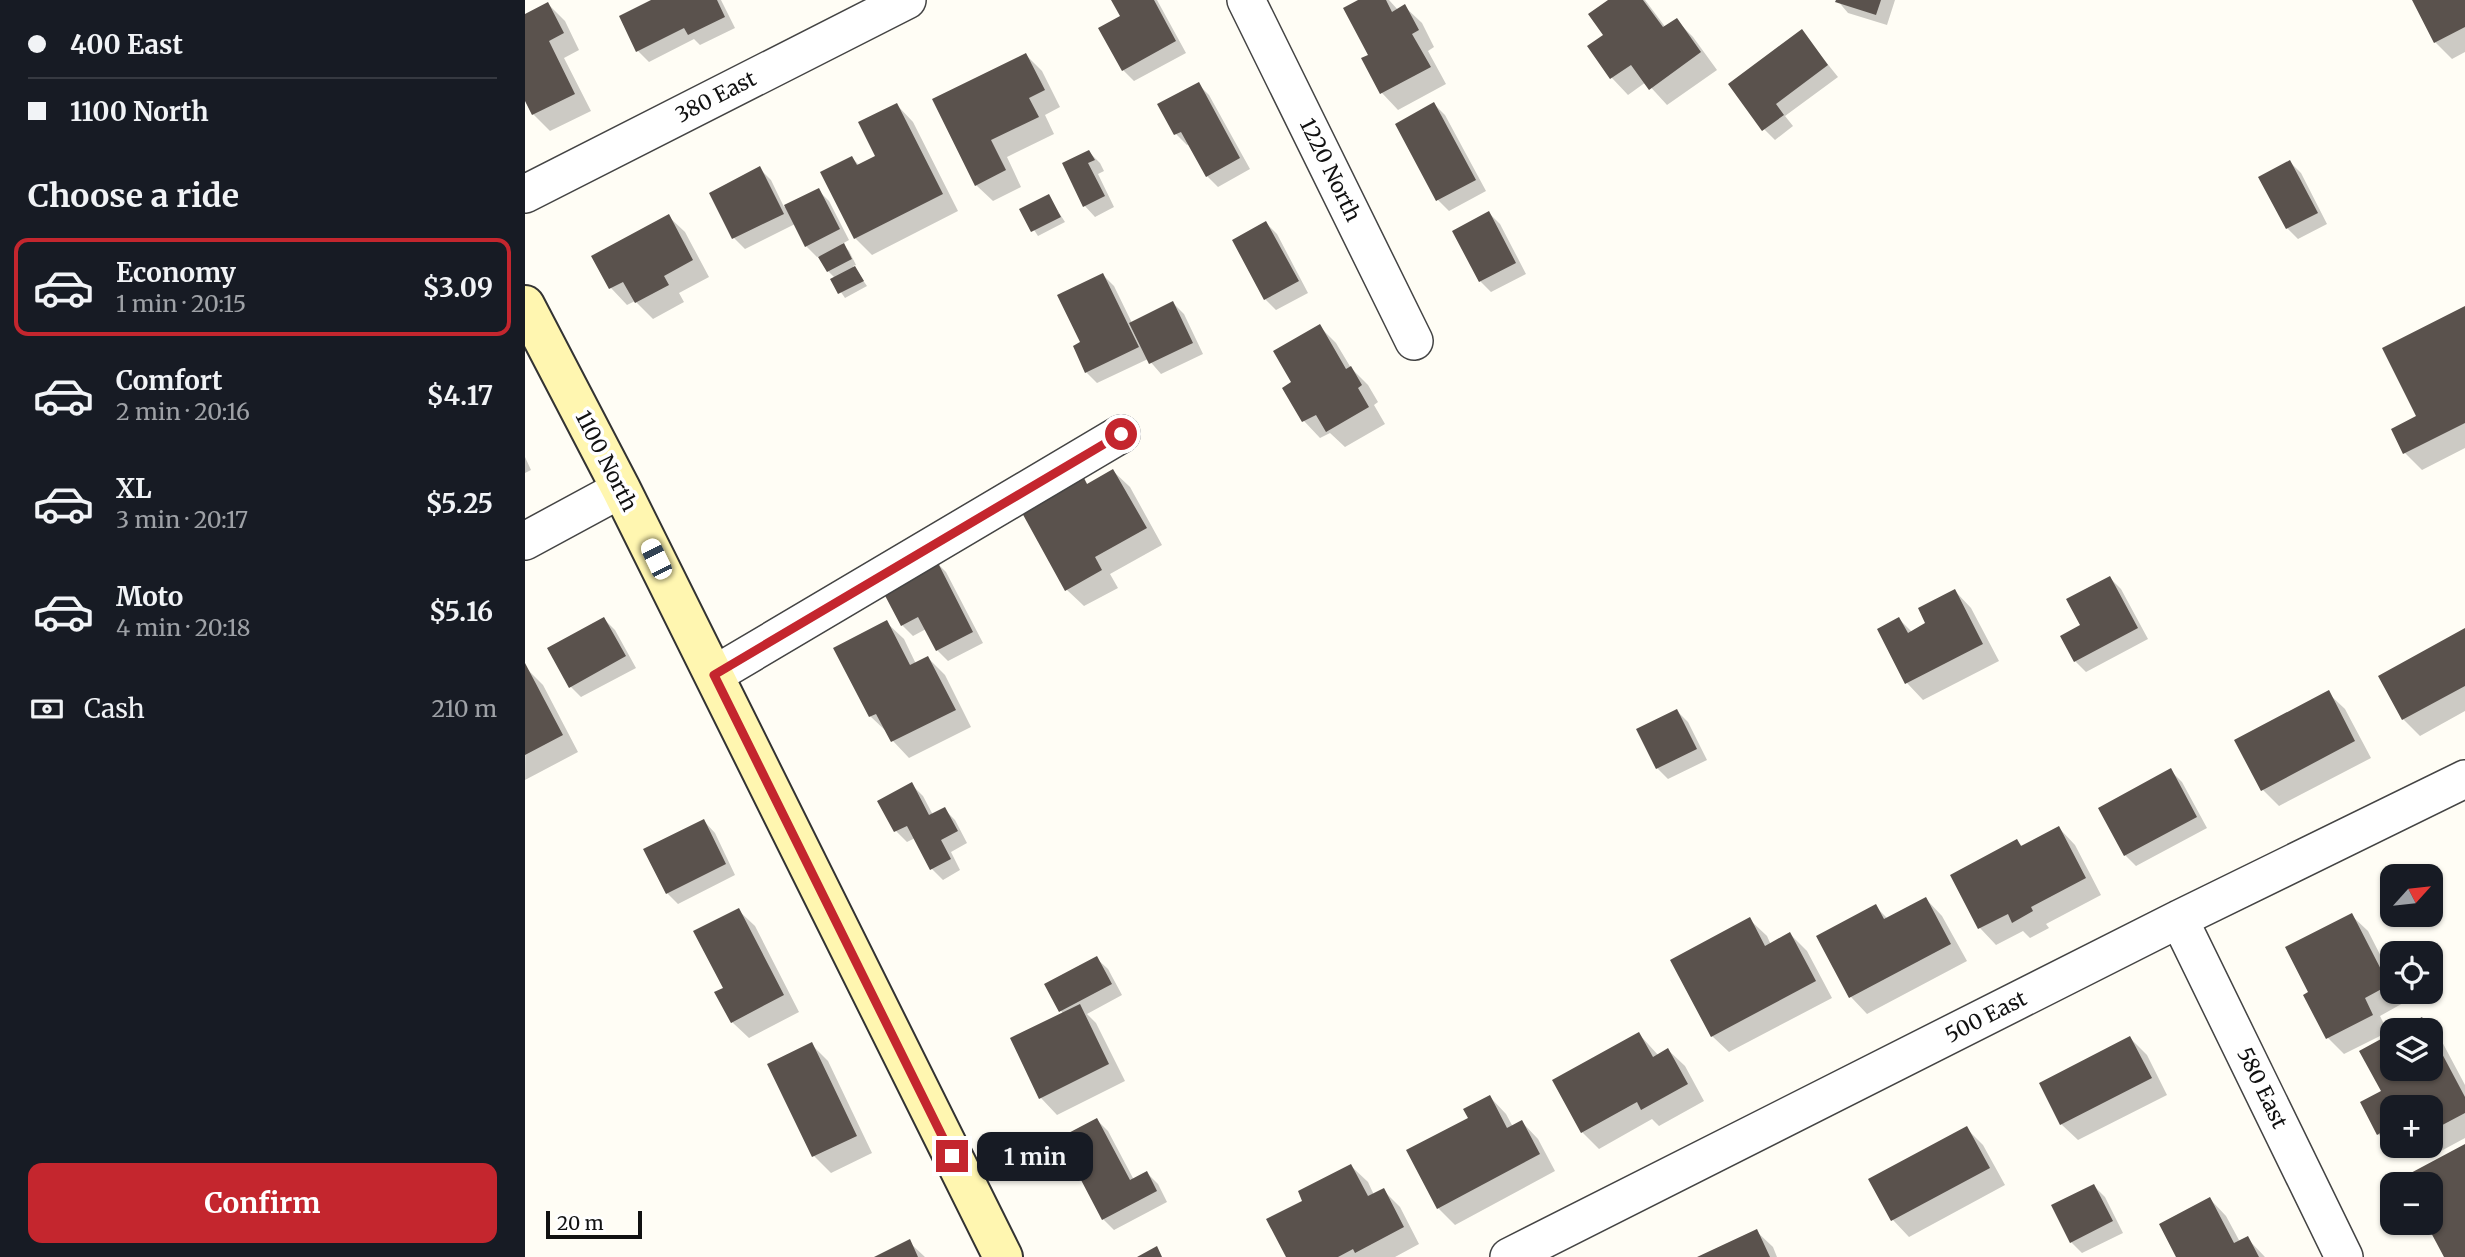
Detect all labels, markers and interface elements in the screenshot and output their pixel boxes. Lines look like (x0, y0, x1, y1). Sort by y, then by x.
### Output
text: 400 East (70, 28, 183, 61)
street label: 380 East (671, 65, 761, 128)
text: 1100 North (70, 95, 209, 128)
street label: 1220 North (1294, 114, 1367, 226)
text: Choose a ride (28, 176, 239, 216)
icon: car (32, 256, 95, 319)
text: Economy (116, 256, 236, 289)
text: $3.09 (423, 271, 493, 304)
text: 1 min · 20:15 (116, 289, 246, 318)
icon: car (32, 364, 95, 427)
text: Comfort (116, 364, 222, 397)
text: $4.17 (426, 379, 493, 412)
text: 2 min · 20:16 (116, 397, 250, 426)
street label: 1100 North (570, 406, 643, 516)
route start (1105, 418, 1137, 450)
icon: car (32, 472, 95, 535)
text: XL (116, 472, 152, 505)
text: $5.25 (425, 487, 493, 520)
text: 3 min · 20:17 (116, 505, 248, 534)
car (638, 536, 675, 582)
icon: car (32, 580, 95, 643)
text: Moto (116, 580, 183, 613)
text: $5.16 (429, 595, 493, 628)
text: 4 min · 20:18 (116, 613, 250, 642)
icon: cash (28, 690, 66, 728)
text: Cash (84, 692, 145, 725)
text: 210 m (432, 694, 497, 723)
north arrow (2380, 864, 2443, 928)
map controls (2380, 864, 2443, 1235)
button: locate (2380, 941, 2443, 1004)
street label: 500 East (1940, 985, 2031, 1049)
button: layers (2380, 1018, 2443, 1081)
street label: 580 East (2231, 1043, 2294, 1133)
button: + (2380, 1095, 2443, 1158)
callout: 1 min (977, 1132, 1092, 1180)
route end (936, 1140, 968, 1172)
text: 1 min (1004, 1142, 1066, 1171)
button: Confirm (28, 1163, 497, 1243)
button: − (2380, 1172, 2443, 1235)
scale bar (546, 1208, 642, 1240)
text: 20 m (557, 1211, 604, 1235)

